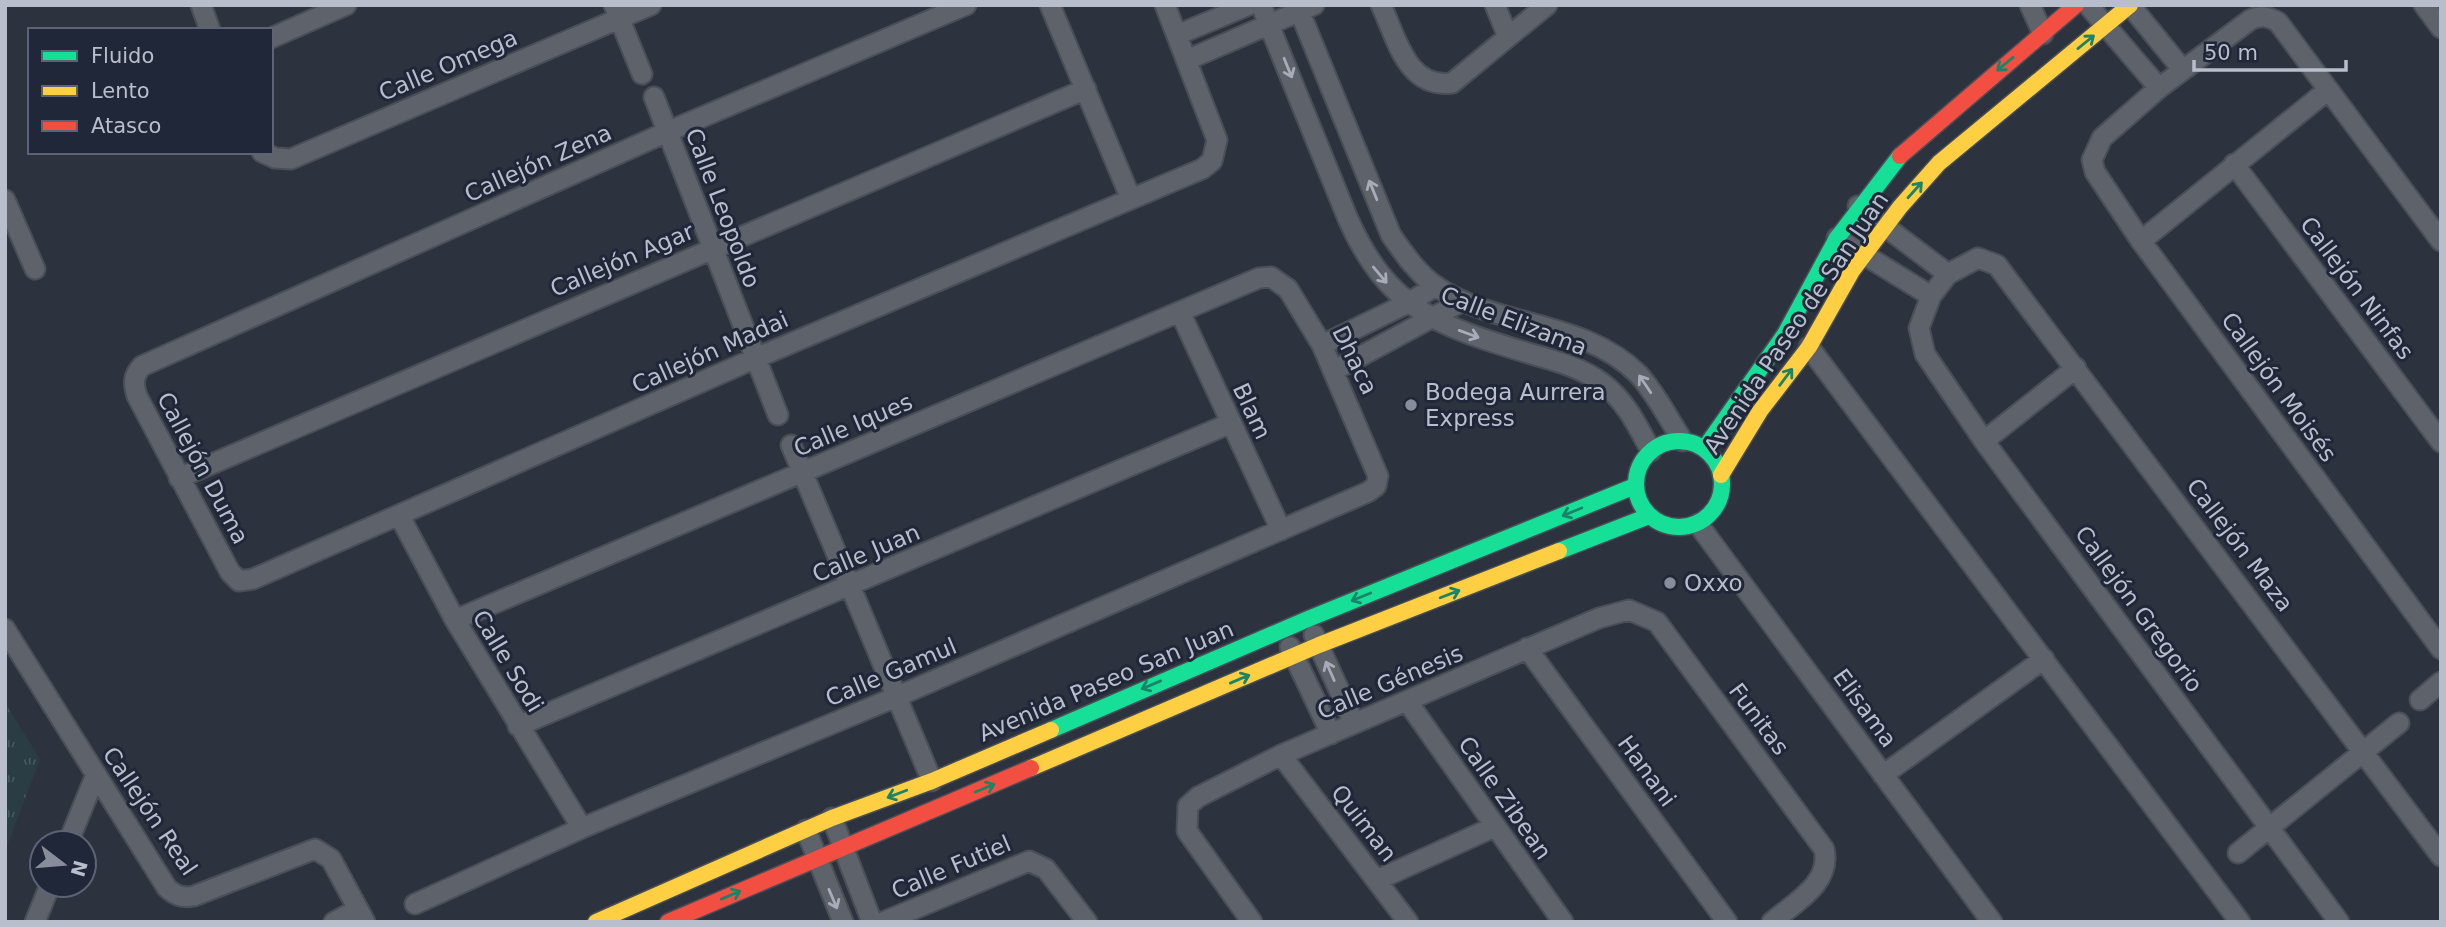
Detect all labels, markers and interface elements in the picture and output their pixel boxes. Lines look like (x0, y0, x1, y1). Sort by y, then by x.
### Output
street label: Calle Omega (375, 24, 521, 106)
legend (28, 28, 273, 154)
scale bar (2194, 28, 2346, 72)
one-way arrow (2077, 34, 2095, 49)
text: 50 m (2204, 41, 2258, 65)
text: Fluido (91, 44, 154, 68)
one-way arrow (1282, 57, 1295, 78)
one-way arrow (1996, 57, 2014, 72)
text: Lento (91, 79, 150, 103)
text: Atasco (91, 114, 161, 138)
street label: Callejón Zena (461, 119, 615, 207)
street label: Calle Leopoldo (681, 125, 765, 291)
one-way arrow (1365, 180, 1378, 202)
one-way arrow (1906, 182, 1923, 199)
street label: Avenida Paseo de San Juan (1698, 187, 1894, 459)
street label: Callejón Ninfas (2295, 212, 2419, 364)
street label: Callejón Agar (546, 218, 698, 302)
one-way arrow (1372, 266, 1388, 284)
street label: Calle Elizama (1437, 281, 1591, 361)
street label: Callejón Madai (628, 306, 792, 398)
street label: Callejón Moisés (2216, 307, 2342, 467)
street label: Dhaca (1327, 321, 1383, 399)
one-way arrow (1458, 328, 1480, 341)
one-way arrow (1779, 369, 1794, 387)
one-way arrow (1637, 375, 1652, 394)
street label: Blam (1228, 379, 1276, 443)
place label: Bodega Aurrera Express (1425, 379, 1606, 431)
street label: Callejón Duma (152, 388, 254, 548)
street label: Calle Iques (790, 388, 916, 462)
marker: Bodega Aurrera Express (1403, 397, 1419, 413)
street label: Callejón Maza (2182, 473, 2298, 617)
one-way arrow (1562, 506, 1583, 519)
street label: Calle Juan (808, 519, 924, 587)
street label: Callejón Gregorio (2070, 521, 2208, 697)
place label: Oxxo (1684, 570, 1743, 596)
marker: Oxxo (1662, 575, 1678, 591)
one-way arrow (1439, 586, 1461, 599)
one-way arrow (1351, 592, 1373, 605)
street label: Calle Sodi (467, 605, 549, 717)
street label: Avenida Paseo San Juan (975, 615, 1237, 747)
street label: Calle Gamul (822, 633, 960, 711)
street label: Calle Génesis (1313, 640, 1467, 724)
one-way arrow (1323, 661, 1336, 683)
street label: Elisama (1828, 664, 1902, 752)
one-way arrow (1228, 672, 1250, 685)
street label: Funitas (1724, 678, 1794, 760)
one-way arrow (1141, 680, 1163, 693)
street label: Hanani (1613, 731, 1681, 811)
street label: Calle Zibean (1453, 732, 1557, 864)
street label: Callejón Real (98, 742, 202, 880)
street label: Quiman (1326, 779, 1402, 867)
one-way arrow (974, 781, 996, 794)
one-way arrow (887, 788, 909, 801)
north arrow (28, 829, 98, 899)
street label: Calle Futiel (888, 830, 1014, 904)
text: N (67, 858, 92, 879)
one-way arrow (827, 887, 840, 909)
one-way arrow (719, 888, 741, 901)

